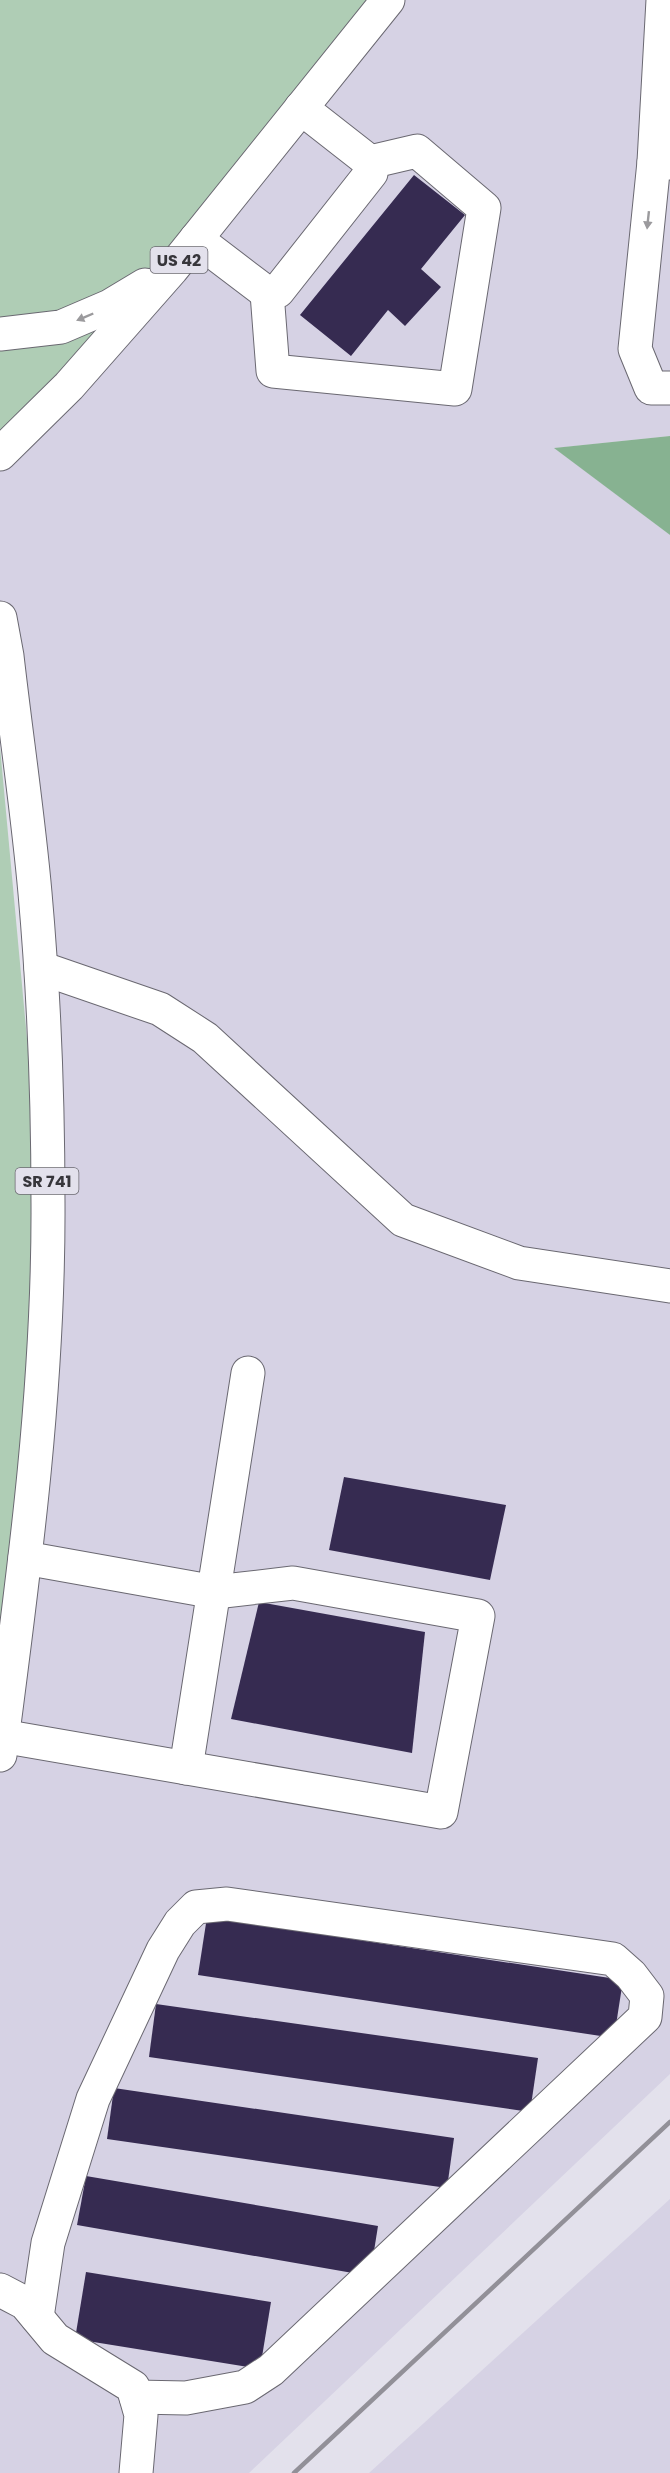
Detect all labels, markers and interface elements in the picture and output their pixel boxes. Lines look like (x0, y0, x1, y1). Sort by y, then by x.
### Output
one-way arrow (643, 211, 653, 230)
road number: US 42 (150, 247, 207, 273)
one-way arrow (75, 312, 93, 322)
road number: SR 741 (15, 1168, 78, 1194)

